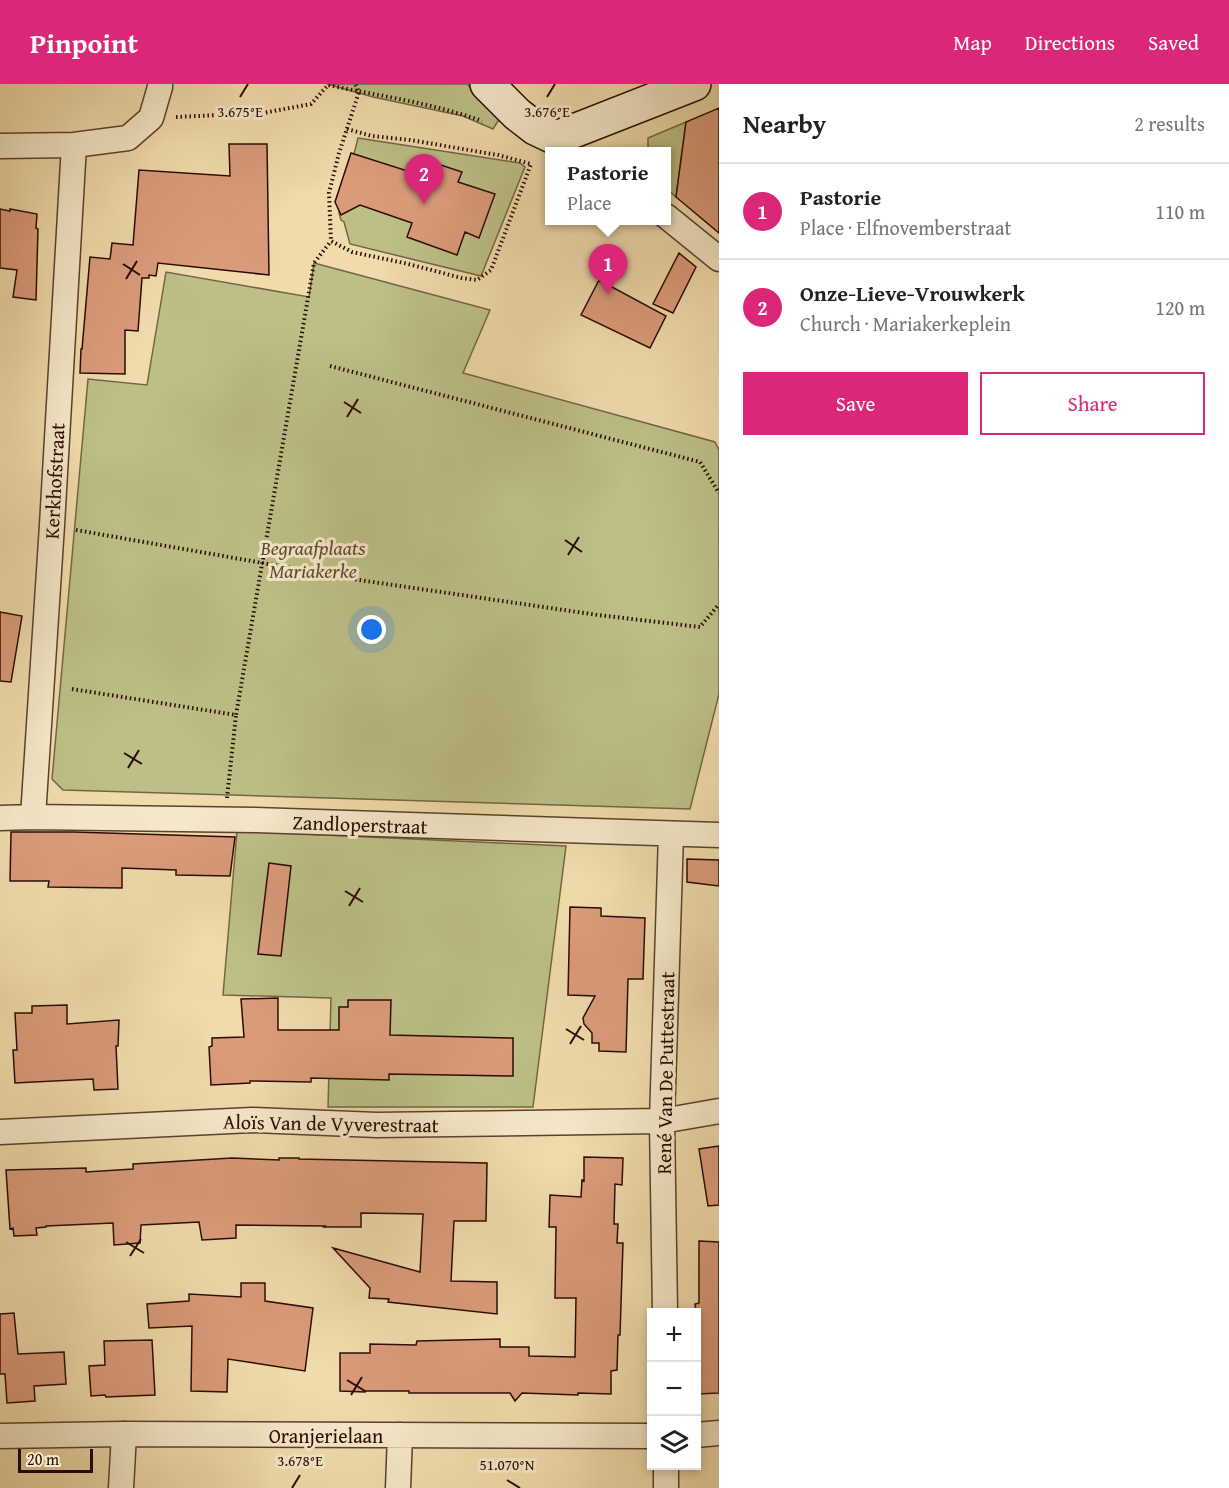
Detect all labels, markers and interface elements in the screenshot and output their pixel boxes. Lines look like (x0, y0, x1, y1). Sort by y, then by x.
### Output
text: Pinpoint (30, 22, 138, 63)
text: Map (953, 27, 992, 58)
text: Directions (1025, 27, 1115, 58)
text: Saved (1148, 27, 1199, 58)
text: 3.675°E (217, 101, 263, 122)
text: 3.676°E (524, 101, 570, 122)
text: Nearby (743, 104, 826, 143)
text: 2 results (1134, 109, 1205, 138)
popup (545, 147, 671, 225)
pin: 2 (404, 154, 444, 204)
text: Pastorie (567, 156, 649, 188)
text: Pastorie (800, 181, 881, 213)
text: Place (567, 188, 611, 217)
text: 1 (757, 197, 768, 226)
text: 110 m (1155, 197, 1205, 226)
text: Place · Elfnovemberstraat (800, 213, 1012, 242)
pin: 1 (588, 244, 628, 294)
text: Onze-Lieve-Vrouwkerk (800, 277, 1025, 309)
text: 2 (757, 293, 768, 322)
text: 120 m (1155, 293, 1205, 322)
text: Church · Mariakerkeplein (800, 309, 1011, 338)
button: Save (743, 372, 968, 435)
button: Share (980, 372, 1205, 435)
street label: Kerkhofstraat (36, 422, 72, 540)
park label: Begraafplaats Mariakerke (260, 533, 366, 585)
your location (357, 615, 386, 644)
street label: Zandloperstraat (292, 807, 428, 841)
street label: René Van De Puttestraat (649, 971, 681, 1175)
street label: Aloïs Van de Vyverestraat (223, 1107, 439, 1139)
map controls (647, 1308, 701, 1470)
button: + (647, 1308, 701, 1362)
button: − (647, 1362, 701, 1416)
button: layers (647, 1416, 701, 1470)
street label: Oranjerielaan (269, 1421, 383, 1450)
scale bar (18, 1446, 93, 1474)
text: 20 m (27, 1447, 59, 1471)
text: 3.678°E (277, 1450, 323, 1471)
text: 51.070°N (480, 1454, 535, 1475)

